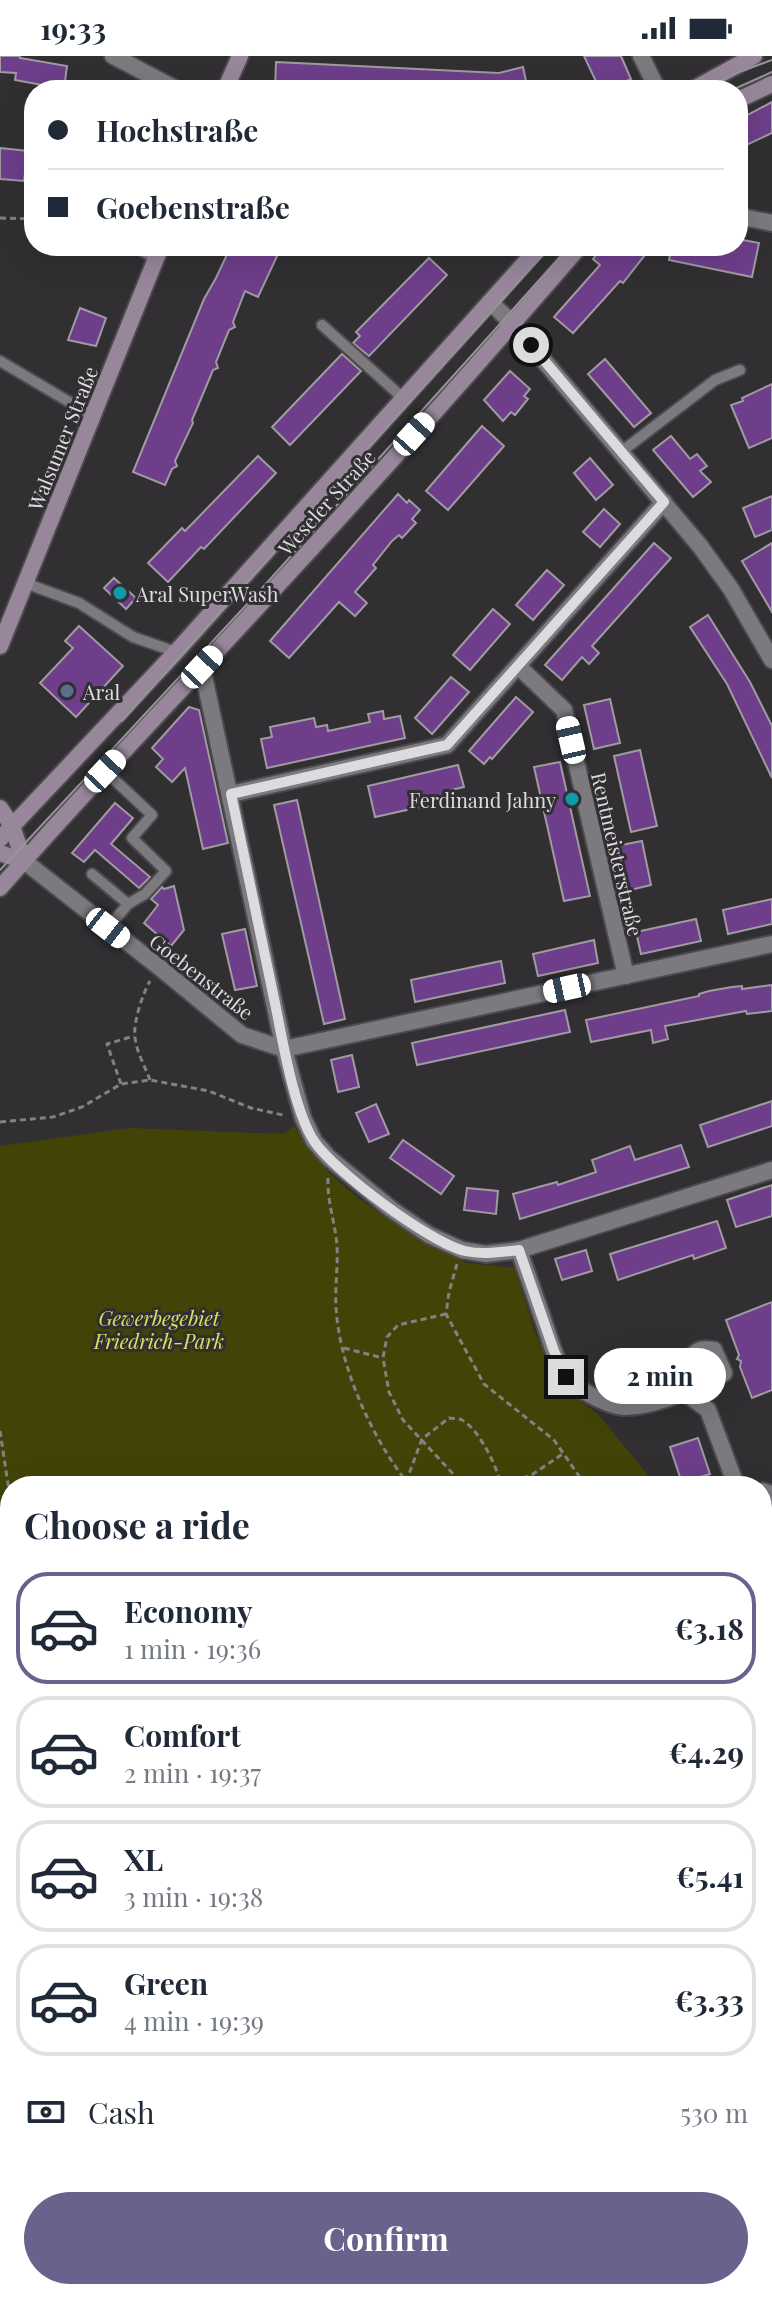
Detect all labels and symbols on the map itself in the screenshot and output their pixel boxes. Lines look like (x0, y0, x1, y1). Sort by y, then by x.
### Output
route start (513, 327, 549, 363)
street label: Walsumer Straße (20, 362, 103, 515)
car (389, 408, 439, 460)
street label: Weseler Straße (271, 443, 381, 561)
place label: Aral SuperWash (135, 580, 279, 607)
marker: Aral SuperWash (111, 584, 129, 602)
car (177, 641, 227, 693)
place label: Aral (82, 678, 120, 705)
marker: Aral (58, 682, 76, 700)
car (554, 714, 588, 766)
car (80, 745, 130, 797)
street label: Rentmeisterstraße (586, 769, 650, 939)
place label: Ferdinand Jahny (409, 786, 556, 813)
marker: Ferdinand Jahny (563, 790, 581, 808)
car (82, 904, 134, 952)
street label: Goebenstraße (144, 927, 260, 1025)
car (541, 971, 593, 1005)
park label: Gewerbegebiet Friedrich-Park (93, 1304, 224, 1354)
callout: 2 min (594, 1349, 726, 1405)
route end (548, 1359, 584, 1395)

